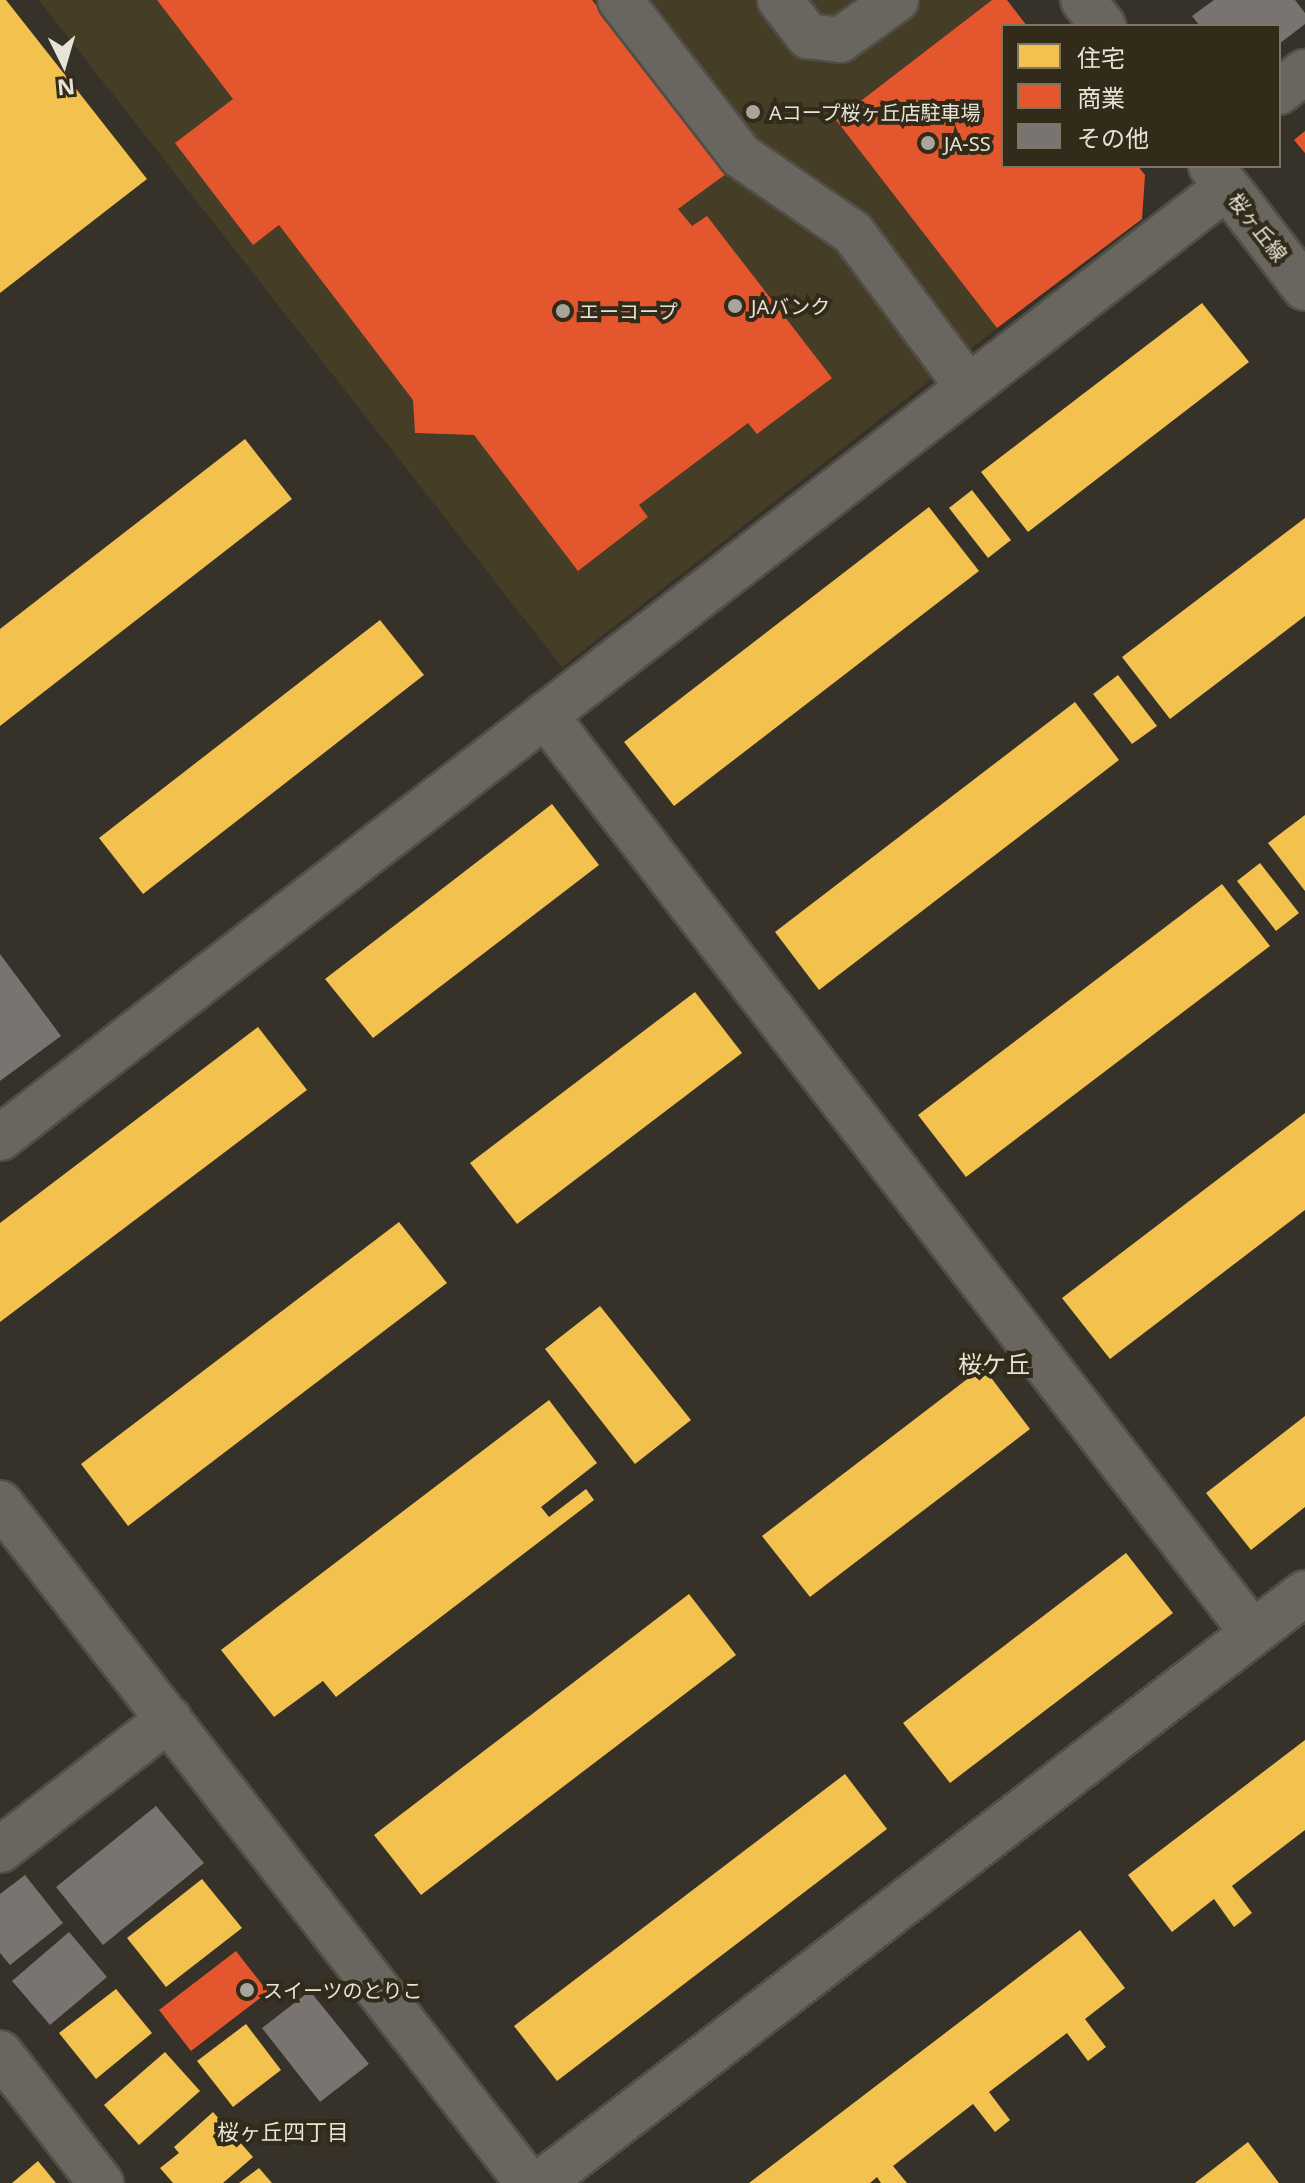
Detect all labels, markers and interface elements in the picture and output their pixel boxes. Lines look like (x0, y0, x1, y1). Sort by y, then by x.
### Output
north arrow (24, 24, 104, 104)
legend (1001, 24, 1281, 168)
text: 住宅 (1077, 41, 1125, 74)
text: N (56, 72, 76, 104)
text: 商業 (1077, 81, 1125, 114)
place label: Aコープ桜ヶ丘店駐車場 (769, 100, 982, 124)
marker: Aコープ桜ヶ丘店駐車場 (744, 103, 762, 121)
text: その他 (1077, 121, 1149, 154)
place label: JA-SS (944, 131, 991, 155)
marker: JA-SS (919, 134, 937, 152)
street label: 桜ヶ丘線 (1224, 188, 1292, 266)
place label: JAバンク (751, 294, 829, 318)
marker: JAバンク (726, 297, 744, 315)
place label: エーコープ (579, 299, 679, 323)
marker: エーコープ (554, 302, 572, 320)
district label: 桜ケ丘 (958, 1350, 1030, 1378)
place label: スイーツのとりこ (263, 1978, 423, 2002)
marker: スイーツのとりこ (238, 1981, 256, 1999)
district label: 桜ヶ丘四丁目 (217, 2119, 349, 2145)

